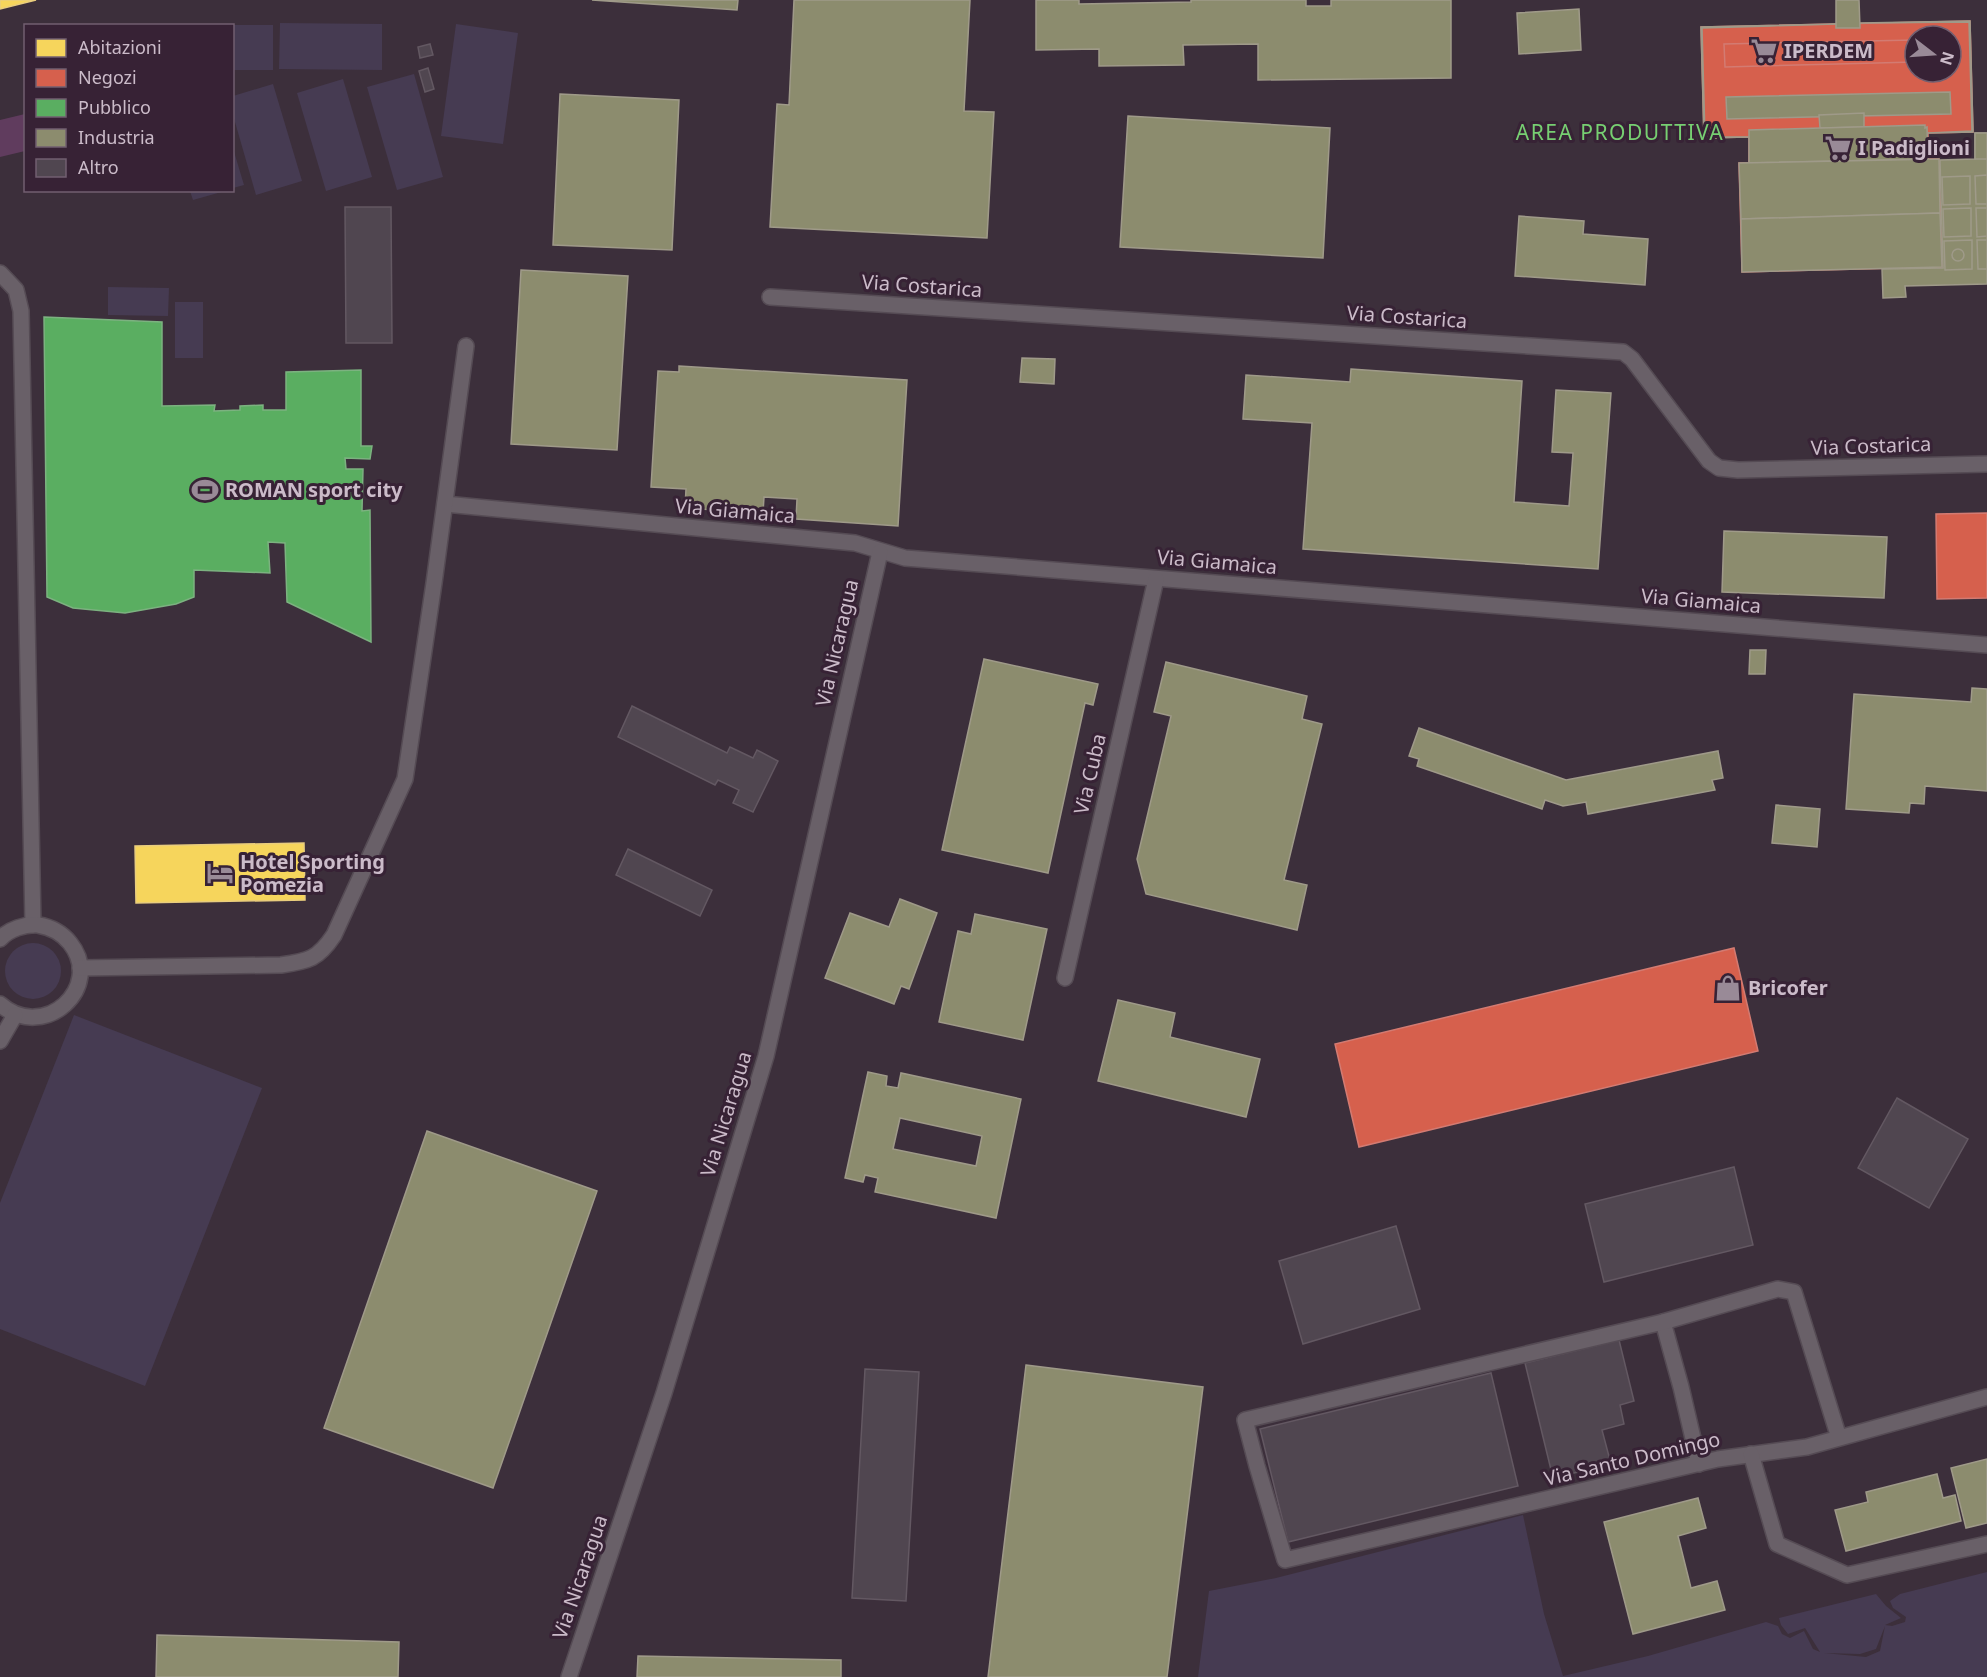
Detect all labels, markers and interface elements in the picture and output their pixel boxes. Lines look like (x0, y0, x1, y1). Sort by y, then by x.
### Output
legend (24, 24, 234, 192)
north arrow (1903, 24, 1963, 84)
text: Abitazioni (78, 35, 162, 59)
supermarket icon: IPERDEM (1749, 36, 1779, 66)
place label: IPERDEM (1784, 37, 1873, 64)
text: N (1935, 49, 1960, 68)
text: Negozi (78, 65, 137, 89)
text: Pubblico (78, 95, 151, 119)
district label: AREA PRODUTTIVA (1516, 118, 1724, 146)
text: Industria (78, 125, 155, 149)
supermarket icon: I Padiglioni (1823, 133, 1853, 163)
place label: I Padiglioni (1858, 134, 1970, 161)
text: Altro (78, 155, 119, 179)
street label: Via Costarica (861, 268, 983, 303)
street label: Via Costarica (1346, 299, 1468, 334)
street label: Via Costarica (1810, 430, 1932, 461)
sports icon: ROMAN sport city (190, 475, 220, 505)
place label: ROMAN sport city (225, 476, 403, 503)
street label: Via Giamaica (674, 492, 796, 529)
street label: Via Giamaica (1156, 543, 1278, 580)
street label: Via Nicaragua (809, 577, 864, 709)
street label: Via Giamaica (1640, 582, 1762, 619)
street label: Via Cuba (1067, 731, 1112, 817)
place label: Hotel Sporting Pomezia (240, 848, 385, 898)
hotel icon: Hotel Sporting Pomezia (205, 858, 235, 888)
shop icon: Bricofer (1713, 973, 1743, 1003)
place label: Bricofer (1748, 974, 1828, 1001)
street label: Via Nicaragua (694, 1048, 757, 1180)
street label: Via Santo Domingo (1541, 1425, 1723, 1492)
street label: Via Nicaragua (546, 1511, 613, 1643)

